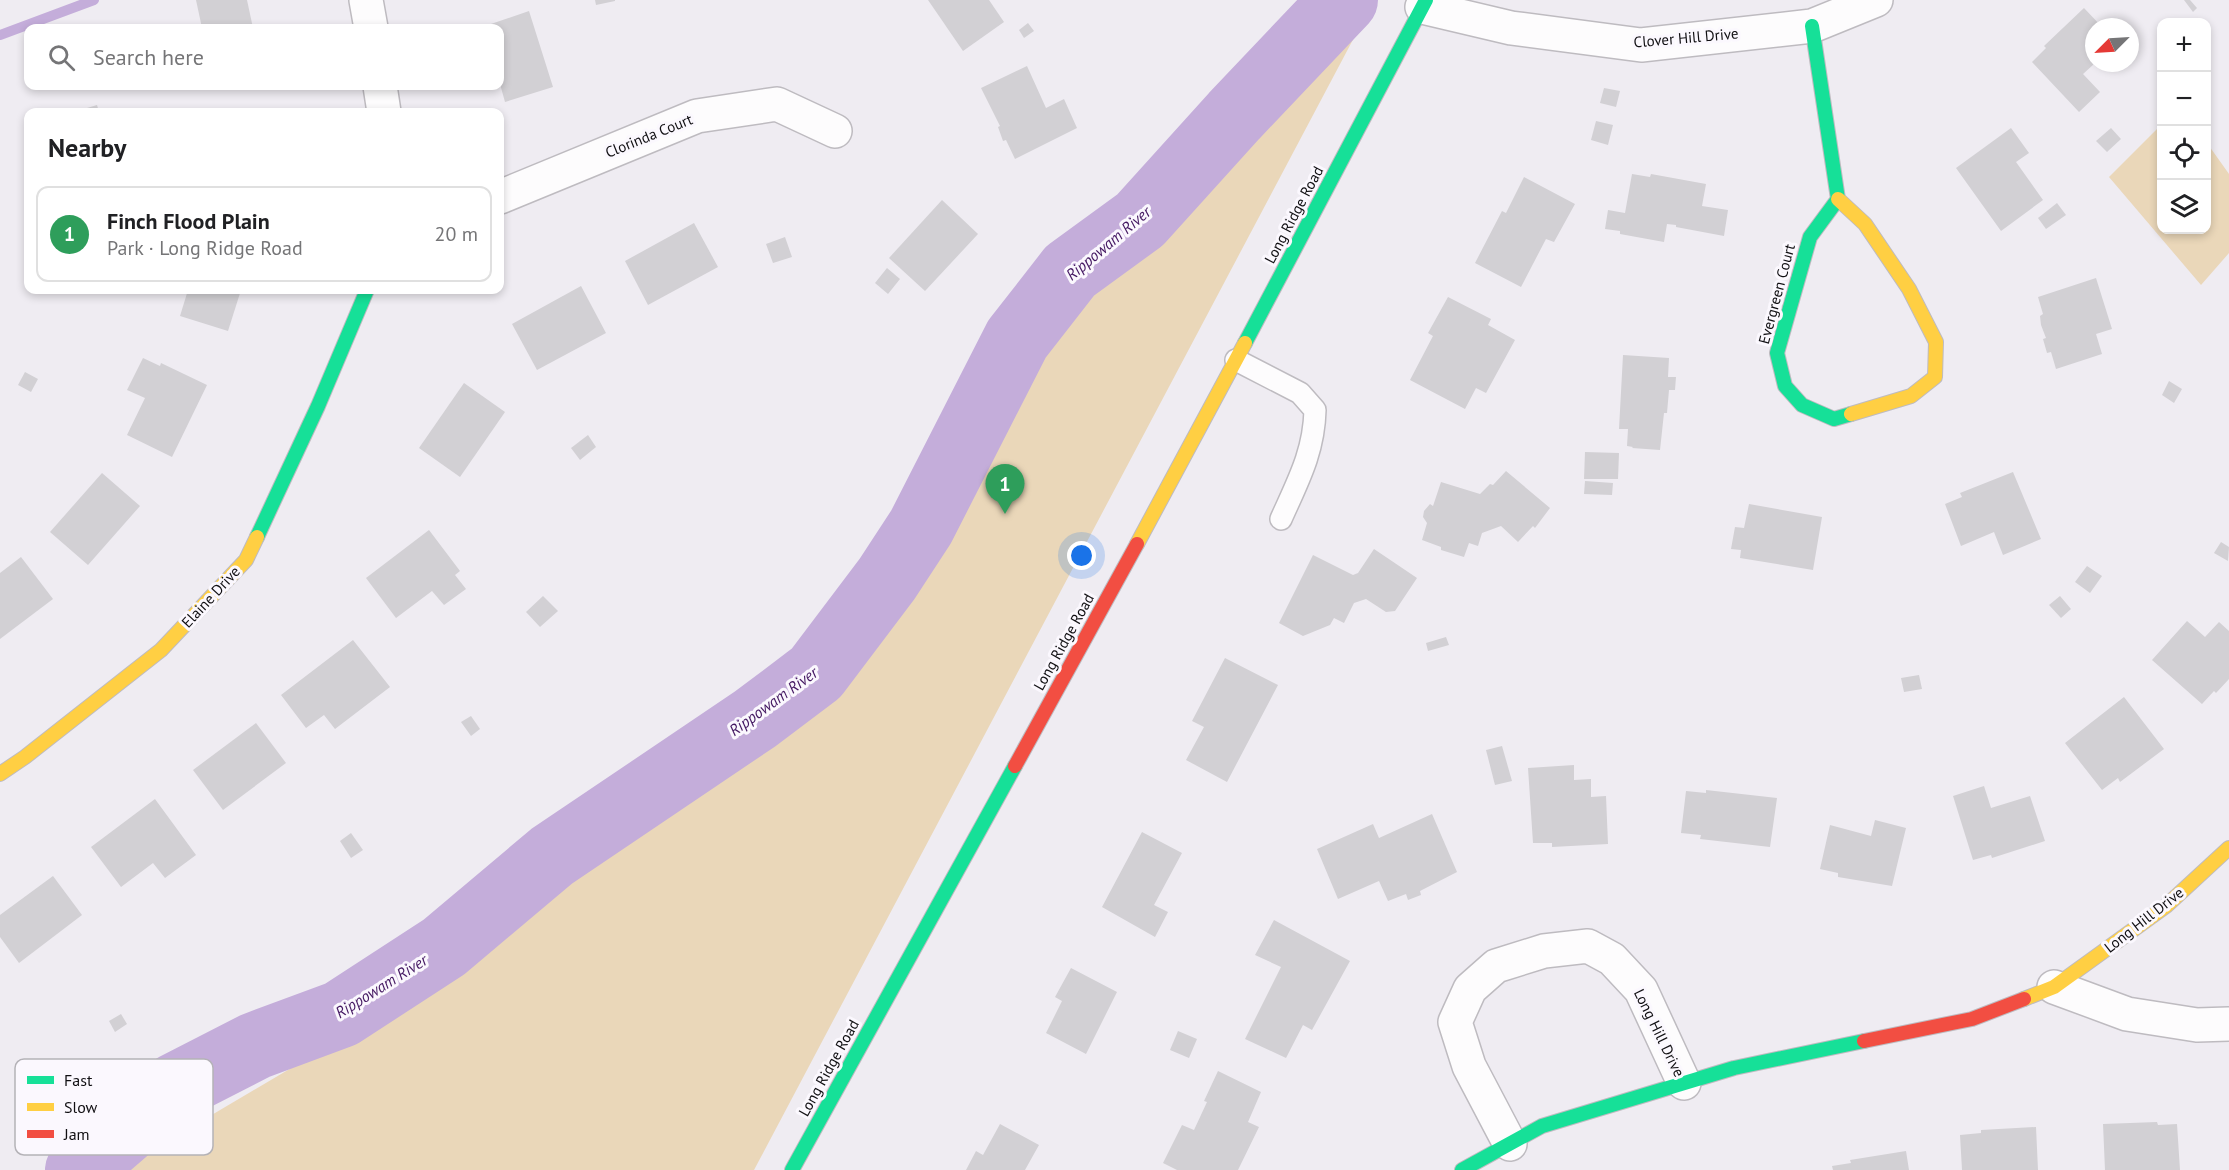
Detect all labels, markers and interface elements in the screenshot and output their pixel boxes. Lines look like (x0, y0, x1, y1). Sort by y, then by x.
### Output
north arrow (2085, 18, 2139, 72)
map controls (2157, 18, 2211, 234)
button: + (2157, 18, 2211, 72)
street label: Clover Hill Drive (1633, 23, 1739, 52)
search box (24, 24, 504, 90)
icon: search (45, 41, 78, 74)
text: Search here (93, 43, 204, 71)
button: − (2157, 72, 2211, 126)
street label: Clorinda Court (602, 109, 695, 162)
button: locate (2157, 126, 2211, 180)
text: Nearby (48, 131, 126, 164)
street label: Long Ridge Road (1260, 163, 1327, 267)
button: layers (2157, 180, 2211, 234)
water label: Rippowam River (1061, 201, 1156, 284)
text: Finch Flood Plain (107, 207, 270, 235)
text: 1 (64, 221, 75, 247)
text: 20 m (435, 221, 478, 247)
text: Park · Long Ridge Road (107, 235, 303, 261)
street label: Evergreen Court (1754, 242, 1799, 346)
pin: 1 (986, 464, 1024, 514)
your location (1067, 541, 1096, 570)
street label: Elaine Drive (177, 562, 244, 631)
street label: Long Ridge Road (1029, 590, 1098, 693)
water label: Rippowam River (725, 661, 823, 740)
street label: Long Hill Drive (2100, 883, 2187, 957)
water label: Rippowam River (331, 949, 432, 1022)
street label: Long Hill Drive (1630, 986, 1689, 1080)
street label: Long Ridge Road (794, 1016, 863, 1119)
legend (15, 1059, 213, 1155)
text: Fast (64, 1070, 93, 1090)
text: Slow (64, 1097, 98, 1117)
text: Jam (63, 1124, 90, 1144)

